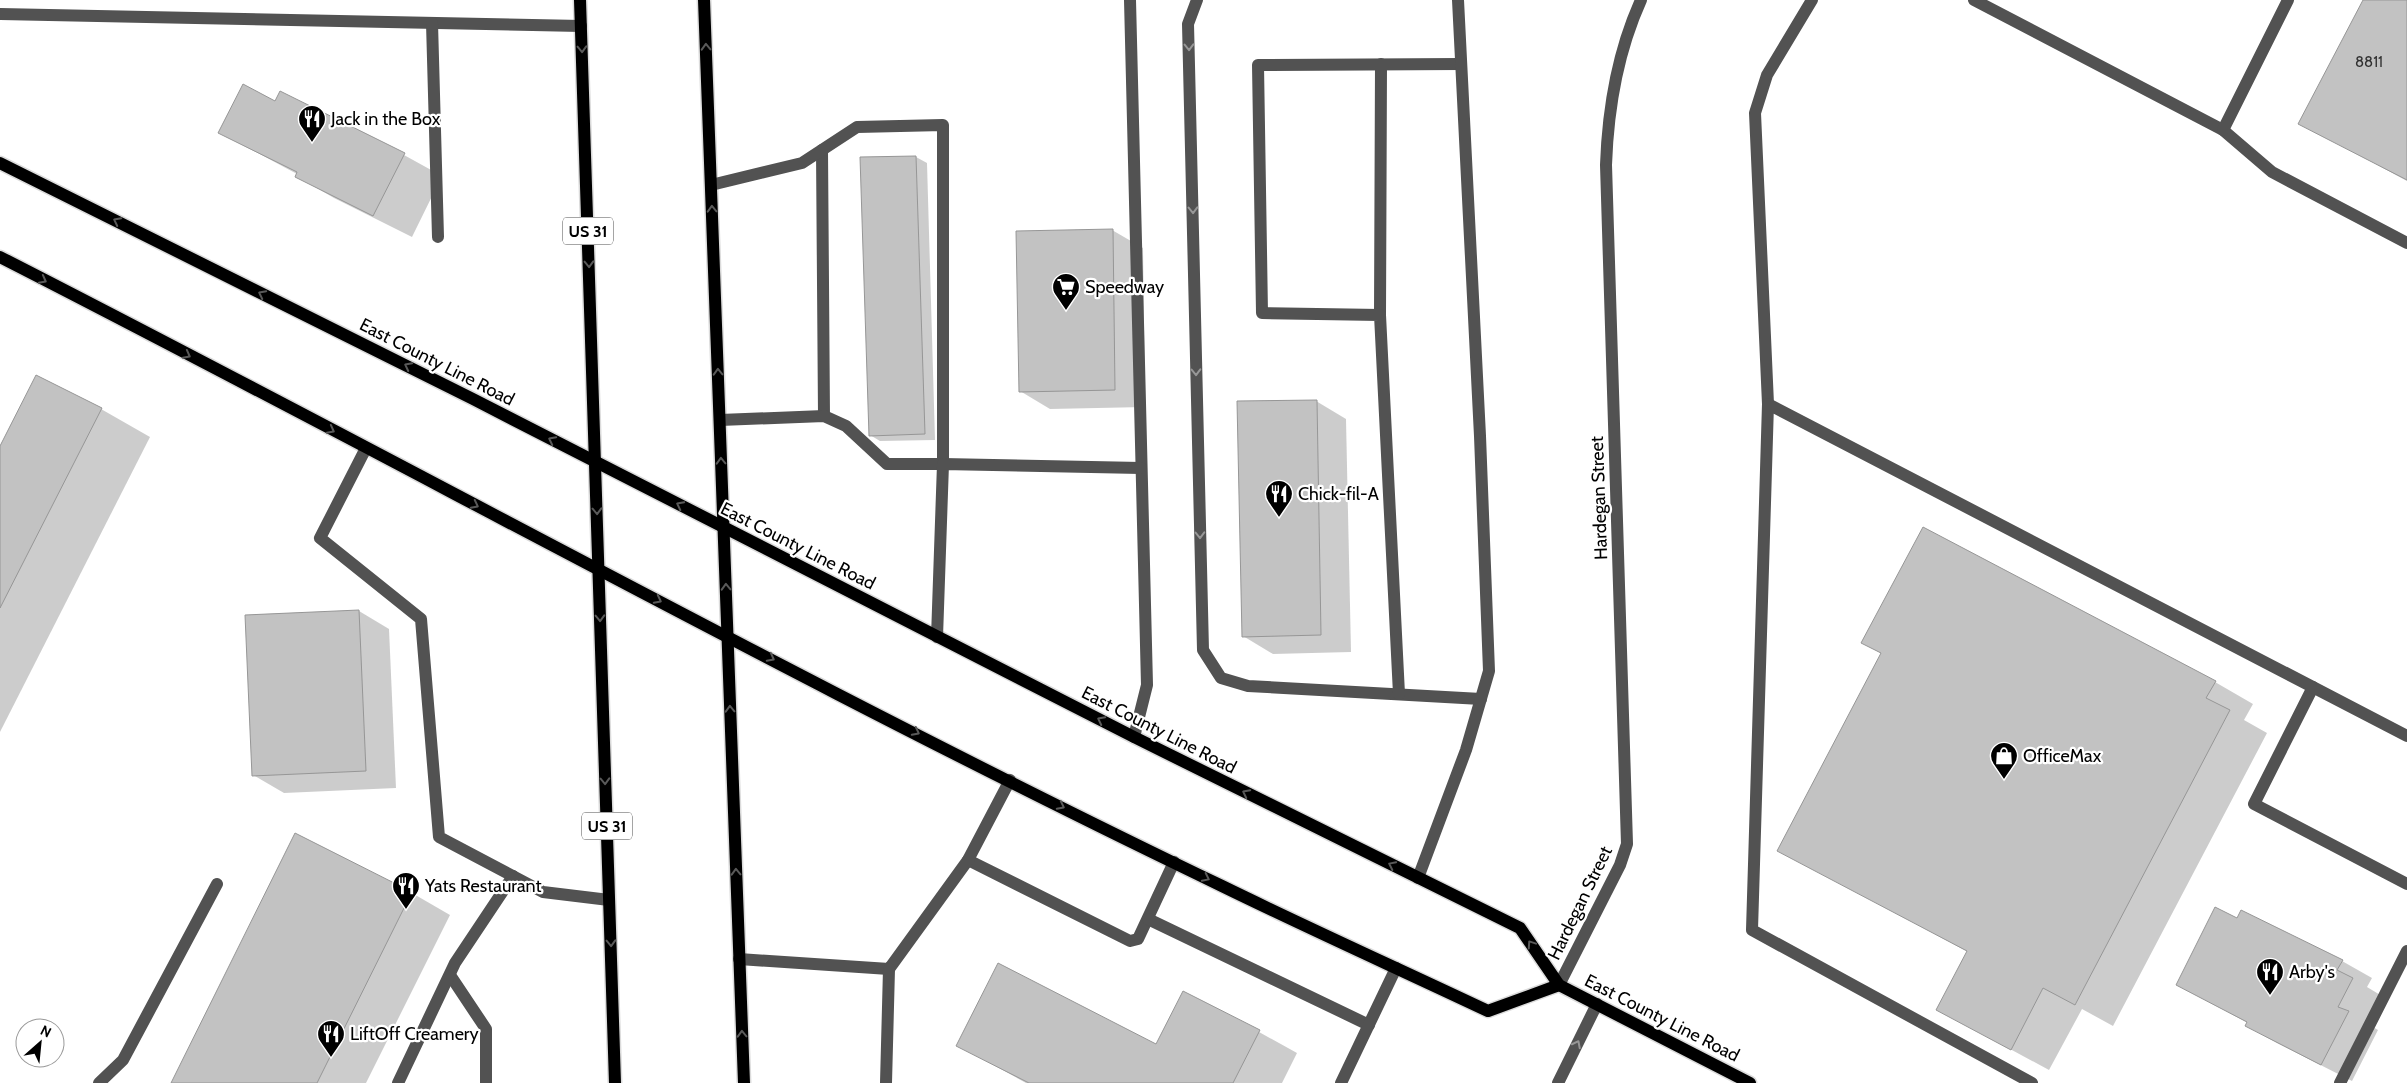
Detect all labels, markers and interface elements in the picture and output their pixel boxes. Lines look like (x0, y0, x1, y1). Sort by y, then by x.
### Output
one-way arrow (701, 43, 711, 50)
one-way arrow (1183, 43, 1194, 51)
one-way arrow (576, 45, 587, 53)
house number: 8811 (2355, 53, 2383, 71)
restaurant icon: Jack in the Box (297, 104, 327, 143)
place label: Jack in the Box (330, 108, 441, 130)
one-way arrow (707, 205, 717, 213)
one-way arrow (1187, 206, 1198, 214)
one-way arrow (113, 217, 122, 227)
road number: US 31 (563, 218, 613, 245)
one-way arrow (584, 260, 594, 268)
supermarket icon: Speedway (1051, 272, 1081, 311)
one-way arrow (38, 274, 47, 284)
place label: Speedway (1085, 276, 1164, 298)
one-way arrow (258, 290, 267, 300)
street label: East County Line Road (356, 313, 518, 411)
one-way arrow (182, 349, 191, 359)
one-way arrow (404, 362, 413, 372)
one-way arrow (713, 368, 723, 376)
one-way arrow (1191, 368, 1202, 376)
one-way arrow (326, 424, 335, 434)
one-way arrow (549, 436, 558, 446)
street label: Hardegan Street (1586, 436, 1612, 560)
one-way arrow (716, 457, 726, 464)
restaurant icon: Chick-fil-A (1264, 479, 1294, 518)
place label: Chick-fil-A (1298, 483, 1379, 505)
street label: East County Line Road (717, 497, 879, 595)
one-way arrow (470, 499, 479, 509)
one-way arrow (676, 501, 685, 511)
one-way arrow (592, 508, 602, 515)
one-way arrow (1195, 531, 1205, 539)
one-way arrow (720, 583, 731, 591)
one-way arrow (652, 594, 661, 604)
one-way arrow (595, 614, 606, 622)
one-way arrow (766, 652, 775, 662)
street label: East County Line Road (1078, 681, 1240, 779)
one-way arrow (725, 705, 736, 713)
one-way arrow (1097, 716, 1106, 726)
one-way arrow (910, 726, 919, 736)
shop icon: OfficeMax (1989, 741, 2019, 780)
place label: OfficeMax (2023, 745, 2102, 767)
one-way arrow (600, 777, 611, 785)
one-way arrow (1242, 789, 1251, 800)
one-way arrow (1055, 800, 1064, 810)
road number: US 31 (582, 812, 632, 839)
street label: Hardegan Street (1543, 843, 1617, 963)
one-way arrow (1388, 861, 1397, 871)
one-way arrow (731, 868, 741, 876)
restaurant icon: Yats Restaurant (391, 871, 421, 910)
one-way arrow (1201, 872, 1210, 882)
place label: Yats Restaurant (424, 875, 542, 897)
one-way arrow (605, 939, 616, 947)
one-way arrow (1528, 941, 1537, 950)
restaurant icon: Arby's (2255, 957, 2285, 996)
place label: Arby's (2289, 961, 2335, 983)
street label: East County Line Road (1581, 969, 1743, 1067)
north arrow (15, 1018, 65, 1068)
restaurant icon: LiftOff Creamery (316, 1019, 346, 1058)
text: N (37, 1021, 54, 1042)
place label: LiftOff Creamery (350, 1023, 479, 1045)
one-way arrow (737, 1030, 747, 1038)
one-way arrow (1571, 1040, 1581, 1049)

